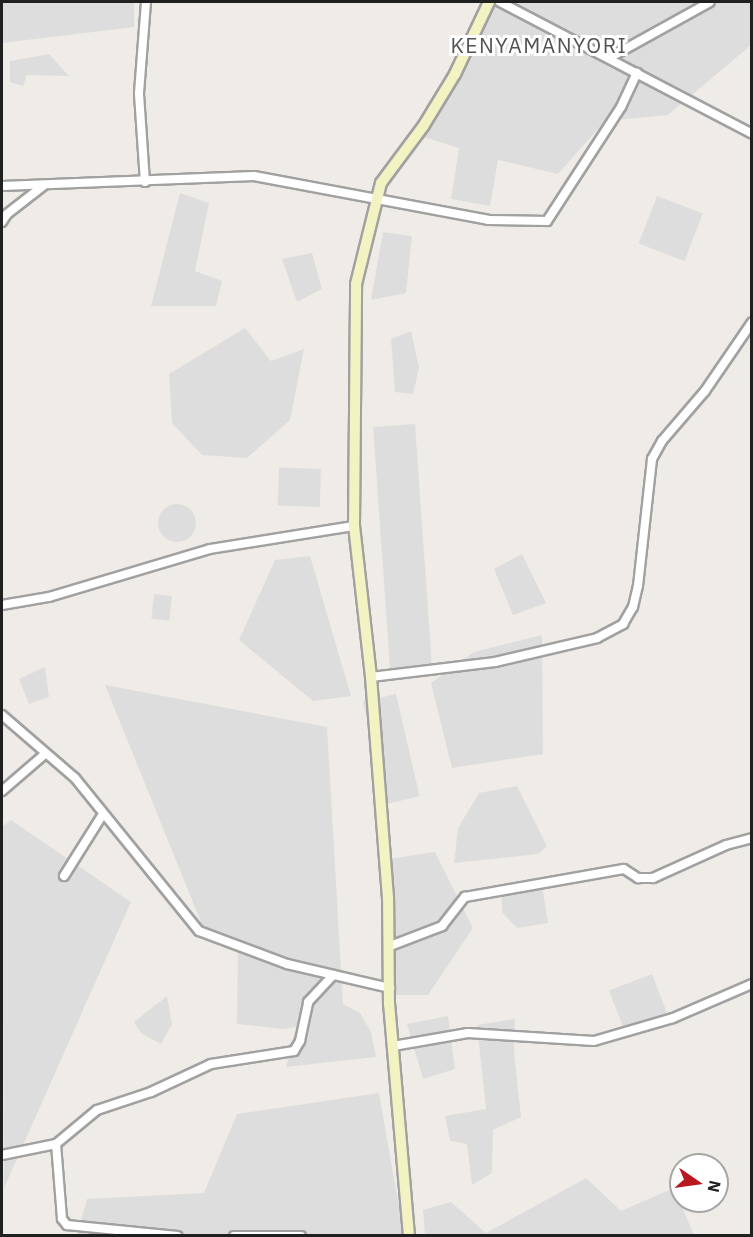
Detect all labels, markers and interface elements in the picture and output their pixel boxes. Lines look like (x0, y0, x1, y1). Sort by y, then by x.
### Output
district label: KENYAMANYORI (450, 32, 628, 58)
north arrow (669, 1153, 729, 1213)
text: N (704, 1179, 726, 1194)

